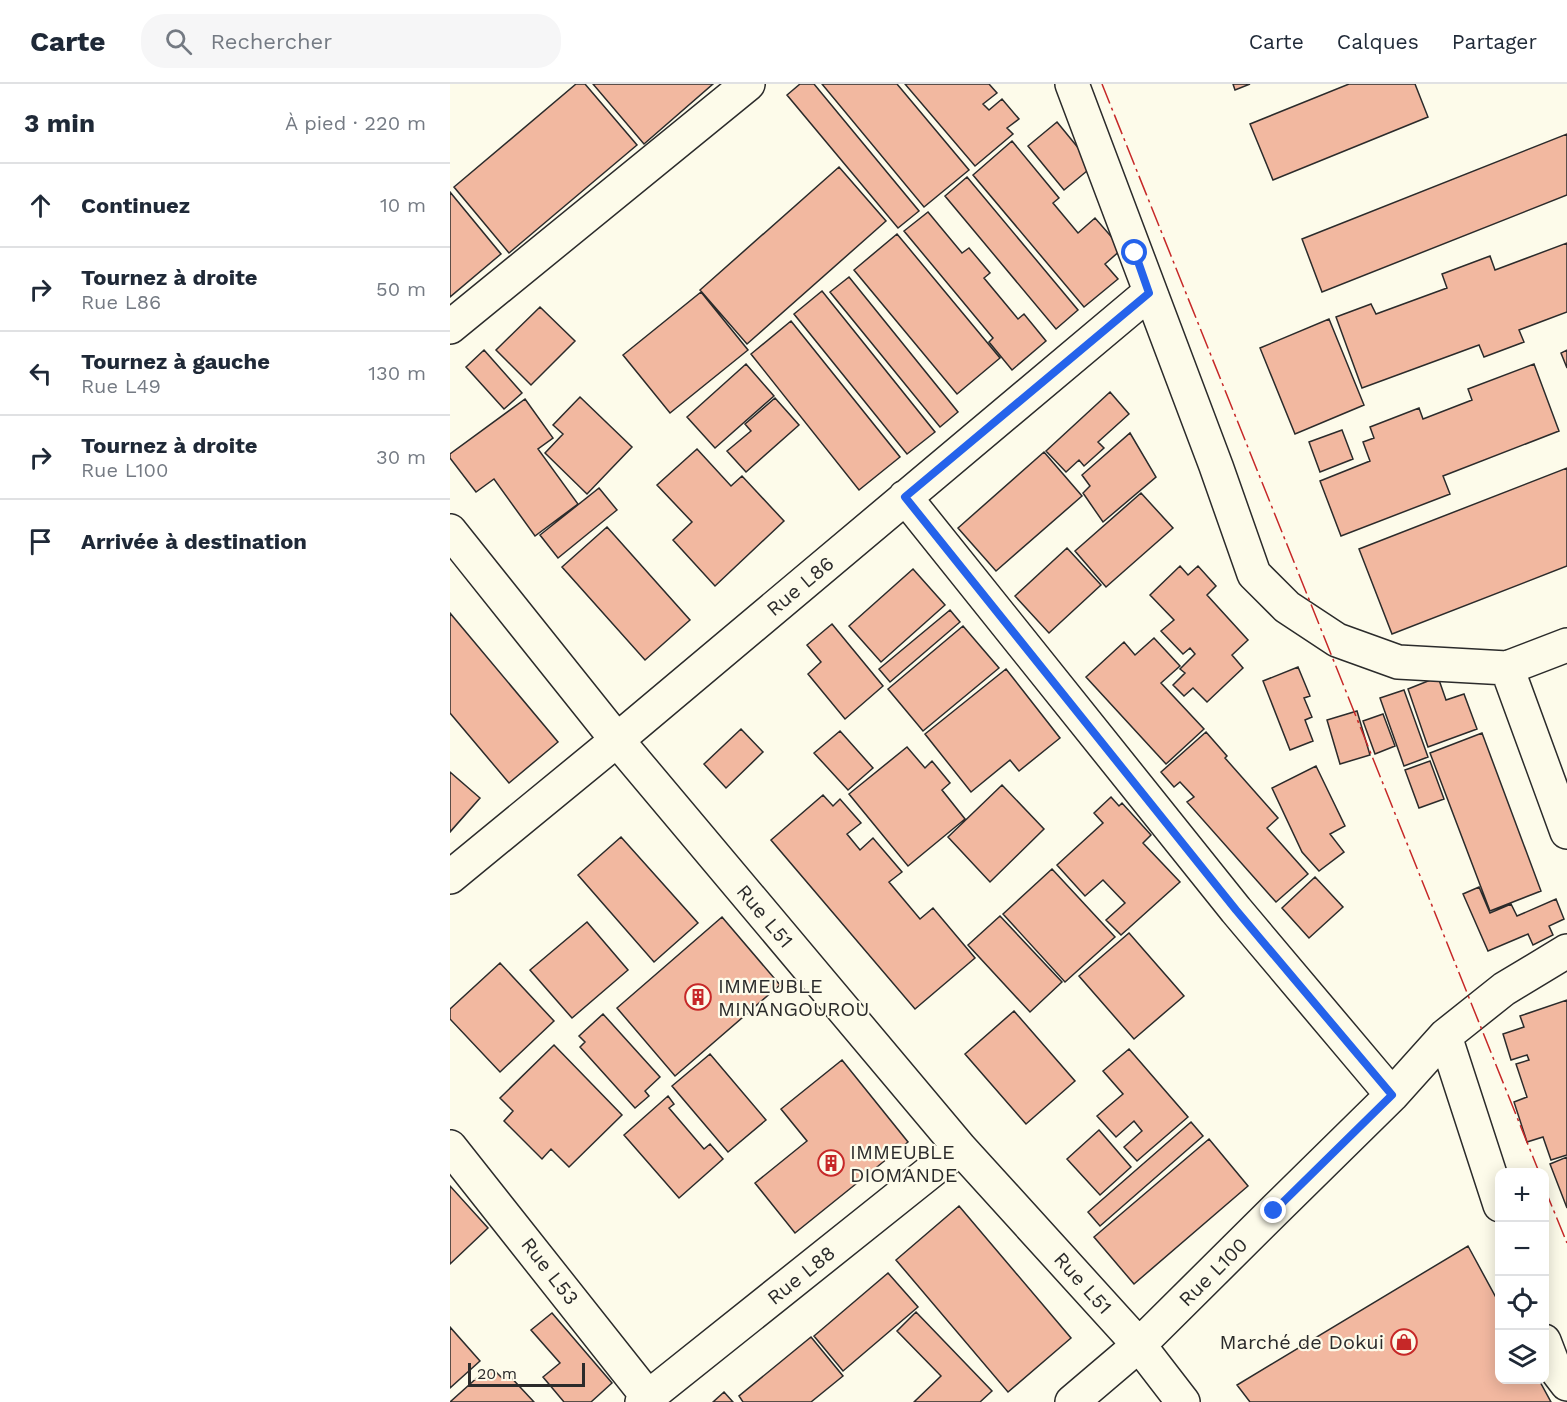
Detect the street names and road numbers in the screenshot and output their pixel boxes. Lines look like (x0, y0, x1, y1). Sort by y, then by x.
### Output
street label: Rue L86 (762, 551, 838, 621)
street label: Rue L51 (732, 879, 798, 953)
street label: Rue L53 (516, 1232, 584, 1310)
street label: Rue L100 (1174, 1233, 1252, 1311)
street label: Rue L88 (762, 1240, 840, 1310)
street label: Rue L51 (1049, 1247, 1117, 1319)

